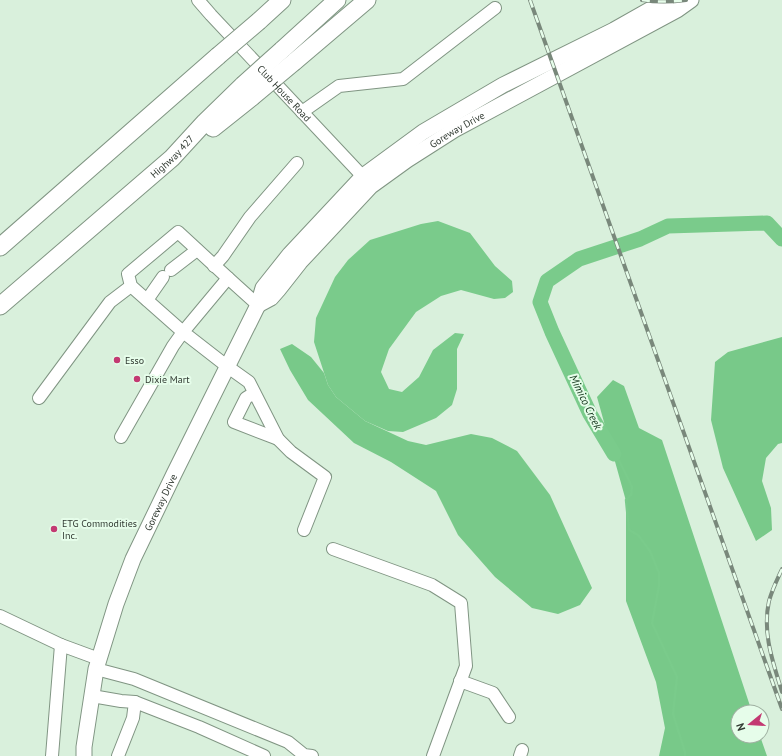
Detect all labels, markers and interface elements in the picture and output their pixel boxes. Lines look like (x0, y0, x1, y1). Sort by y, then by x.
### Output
street label: Club House Road (255, 62, 314, 124)
street label: Goreway Drive (427, 108, 487, 151)
street label: Highway 427 (147, 132, 196, 180)
place label: Esso (125, 354, 144, 367)
marker: Esso (112, 355, 122, 365)
water label: Mimico Creek (567, 372, 606, 433)
place label: Dixie Mart (145, 373, 190, 386)
marker: Dixie Mart (132, 374, 142, 384)
street label: Goreway Drive (141, 472, 180, 533)
place label: ETG Commodities Inc. (62, 517, 137, 542)
marker: ETG Commodities Inc. (49, 524, 59, 534)
north arrow (730, 704, 770, 744)
text: N (733, 721, 748, 733)

